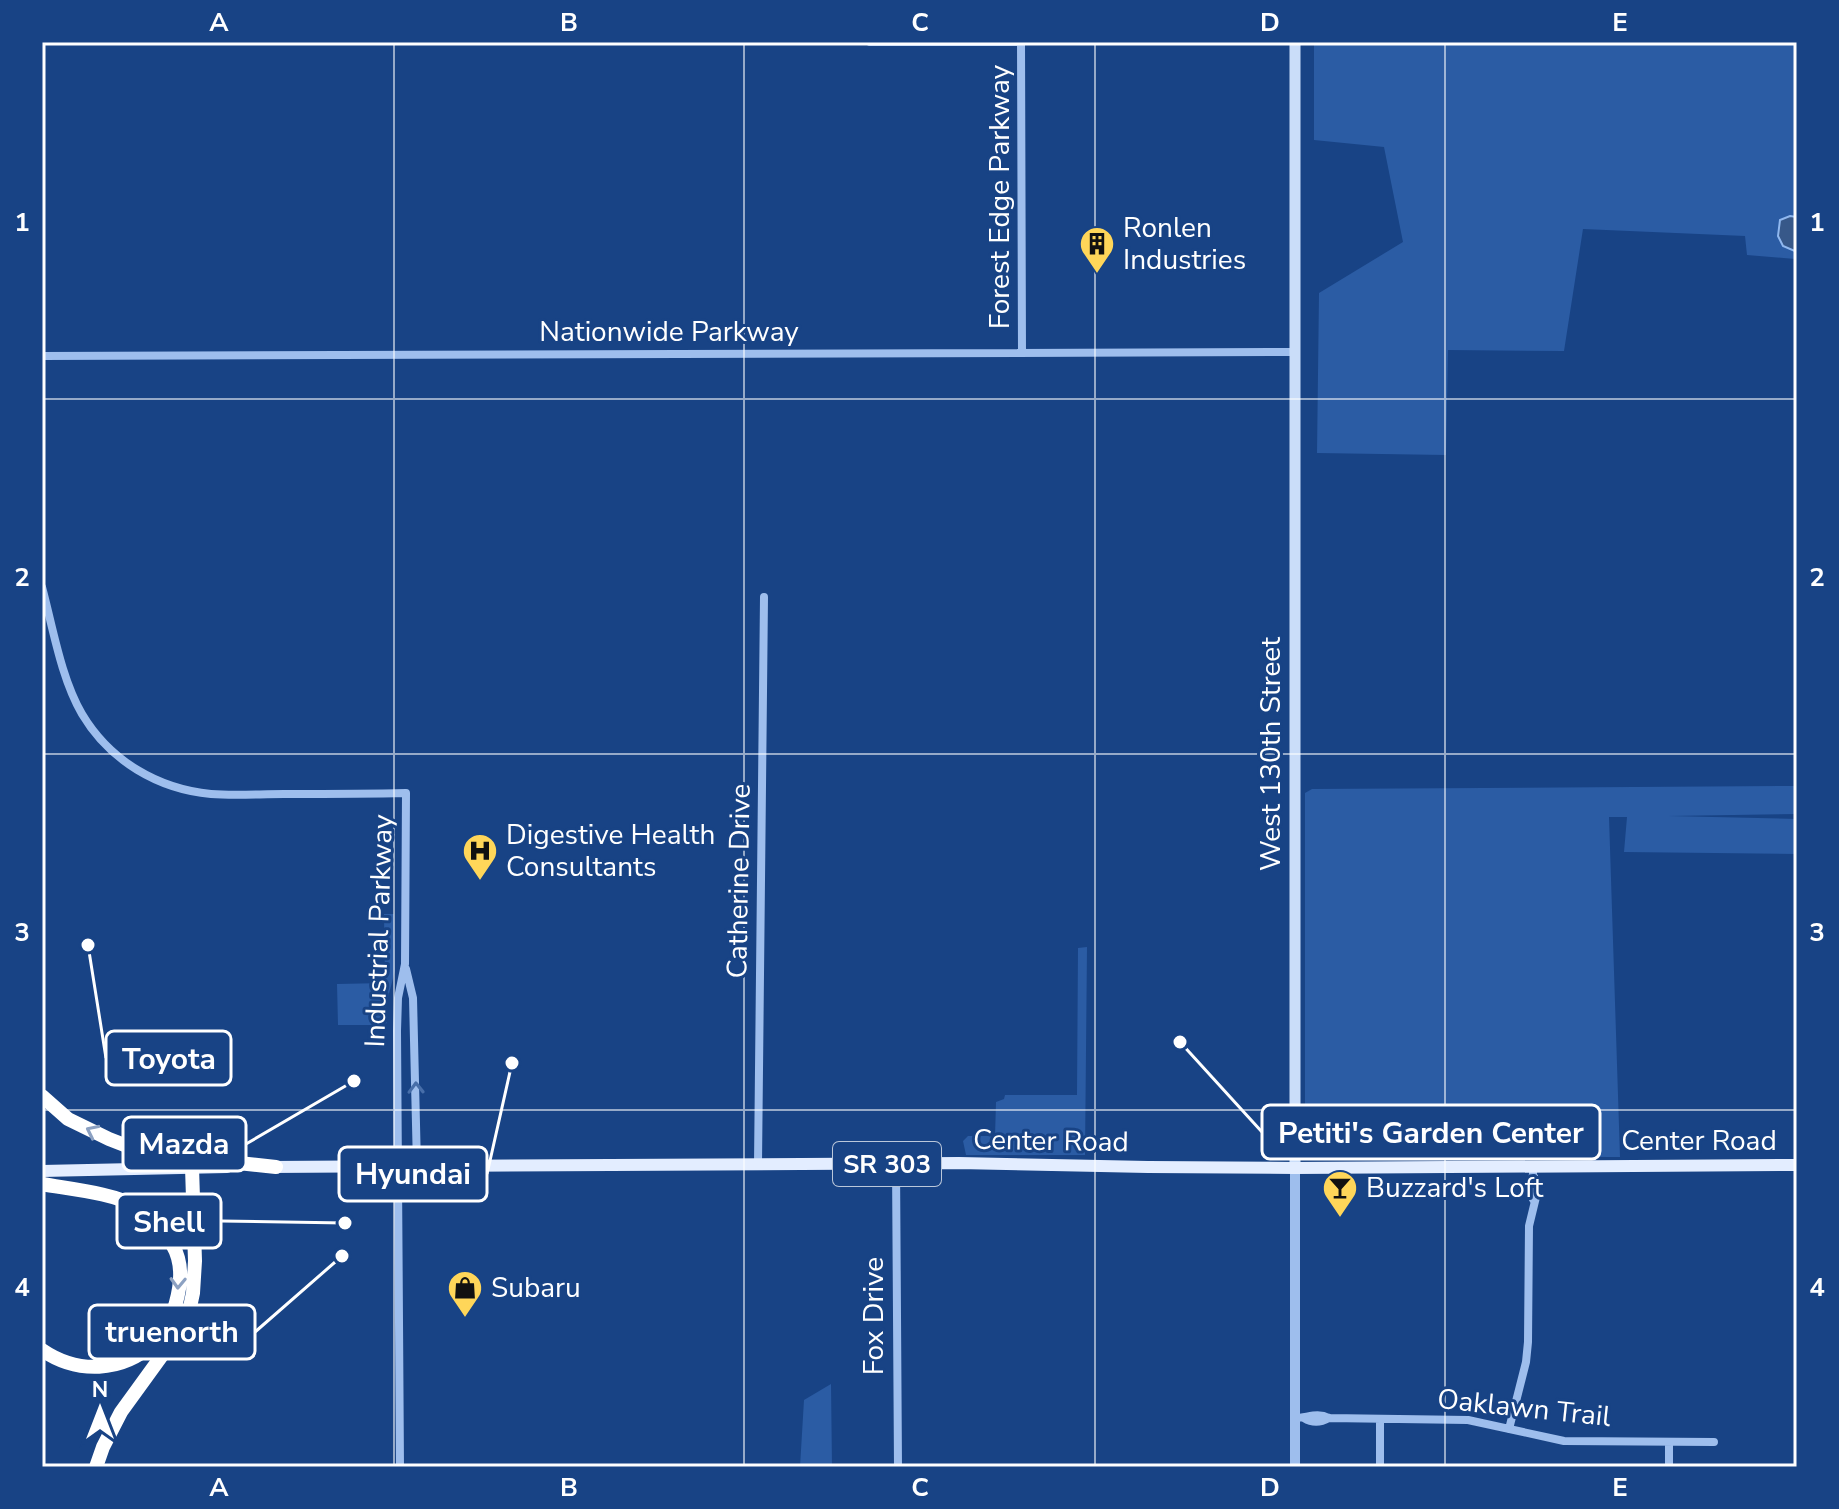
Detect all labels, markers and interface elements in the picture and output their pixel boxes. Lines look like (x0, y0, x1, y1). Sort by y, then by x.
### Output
text: A (209, 5, 229, 40)
text: B (560, 5, 578, 40)
text: C (911, 5, 929, 40)
text: D (1260, 5, 1280, 40)
text: E (1612, 5, 1628, 40)
street label: Forest Edge Parkway (981, 64, 1019, 329)
text: 1 (14, 205, 30, 240)
text: 1 (1809, 205, 1825, 240)
place label: Ronlen Industries (1123, 209, 1246, 279)
building icon: Ronlen Industries (1078, 225, 1116, 275)
street label: Nationwide Parkway (539, 313, 799, 351)
text: 2 (14, 560, 30, 595)
text: 2 (1809, 560, 1825, 595)
street label: West 130th Street (1252, 637, 1290, 871)
street label: Catherine Drive (718, 783, 760, 979)
street label: Industrial Parkway (356, 813, 402, 1048)
place label: Digestive Health Consultants (506, 816, 715, 886)
hospital icon: Digestive Health Consultants (461, 832, 499, 882)
text: 3 (14, 915, 30, 950)
text: 3 (1809, 915, 1825, 950)
callout: Toyota (106, 1031, 231, 1085)
text: Toyota (122, 1039, 216, 1080)
one-way arrow (407, 1081, 424, 1094)
callout: Petiti's Garden Center (1262, 1105, 1600, 1159)
text: Petiti's Garden Center (1278, 1113, 1584, 1154)
callout: Mazda (123, 1117, 246, 1171)
street label: Center Road (973, 1121, 1129, 1161)
street label: Center Road (1621, 1122, 1777, 1160)
text: Mazda (139, 1124, 229, 1165)
one-way arrow (85, 1125, 100, 1141)
road number: SR 303 (833, 1142, 941, 1186)
callout: Hyundai (339, 1147, 487, 1201)
text: Hyundai (355, 1154, 471, 1195)
bar icon: Buzzard's Loft (1321, 1169, 1359, 1219)
place label: Buzzard's Loft (1366, 1169, 1543, 1207)
callout: Shell (117, 1194, 221, 1248)
text: Shell (133, 1202, 205, 1243)
street label: Fox Drive (855, 1257, 893, 1375)
shop icon: Subaru (446, 1269, 484, 1319)
place label: Subaru (491, 1269, 581, 1307)
text: 4 (14, 1270, 30, 1305)
text: 4 (1809, 1270, 1825, 1305)
one-way arrow (170, 1277, 187, 1290)
callout: truenorth (89, 1305, 255, 1359)
text: truenorth (105, 1312, 239, 1353)
north arrow (60, 1369, 140, 1449)
text: N (92, 1375, 108, 1405)
street label: Oaklawn Trail (1435, 1380, 1613, 1436)
text: A (209, 1470, 229, 1505)
text: B (560, 1470, 578, 1505)
text: C (911, 1470, 929, 1505)
text: D (1260, 1470, 1280, 1505)
text: E (1612, 1470, 1628, 1505)

